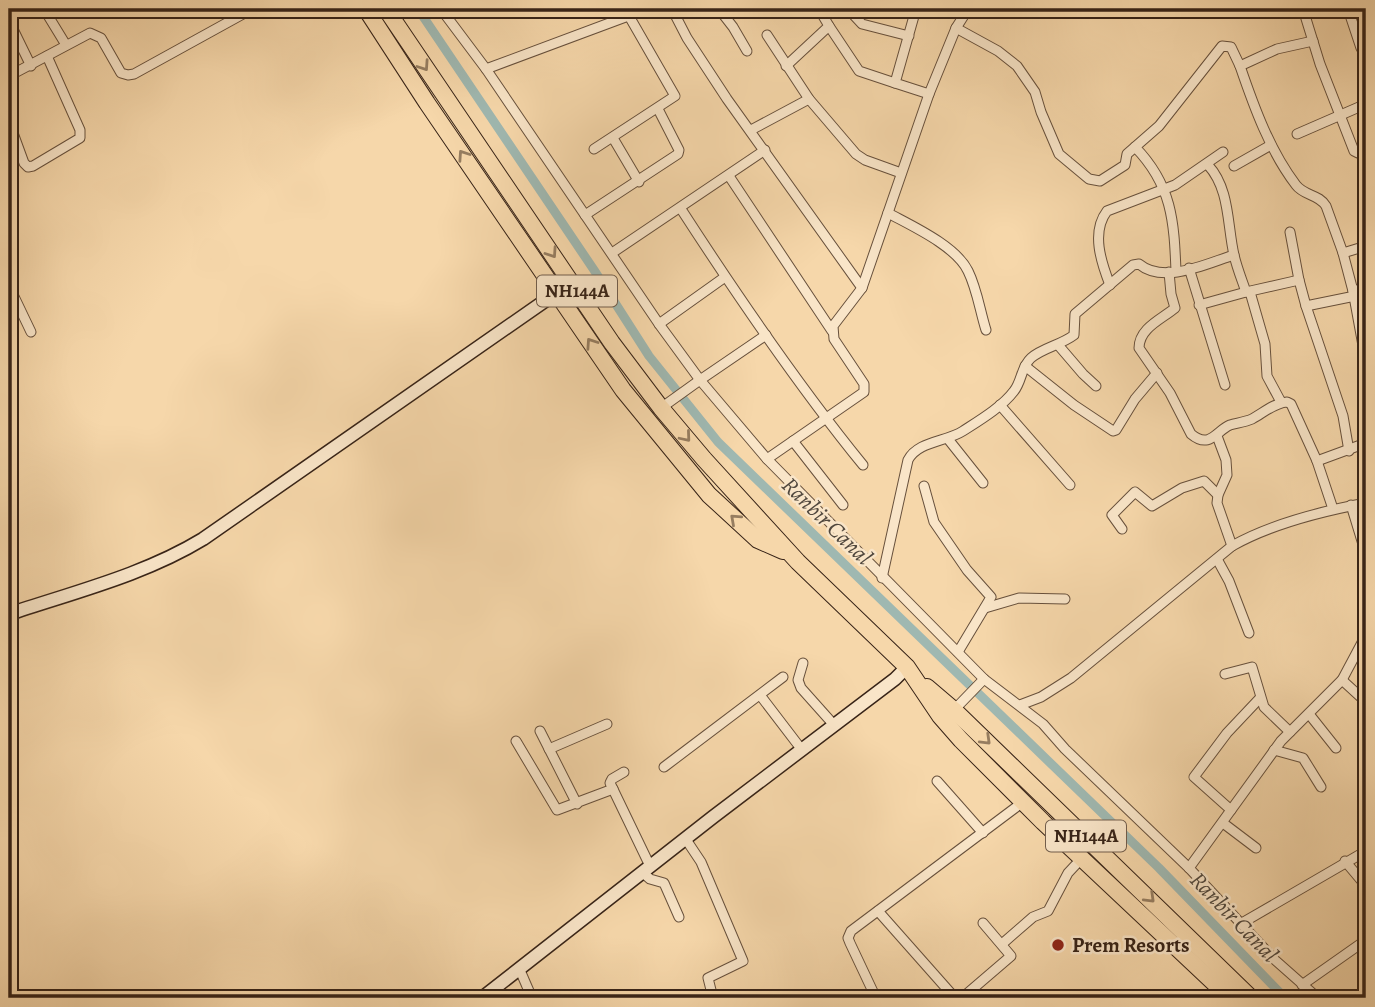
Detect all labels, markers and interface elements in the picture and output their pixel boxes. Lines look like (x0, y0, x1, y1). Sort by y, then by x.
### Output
one-way arrow (415, 58, 428, 71)
one-way arrow (459, 150, 471, 163)
one-way arrow (544, 245, 556, 258)
road number: NH144A (537, 276, 617, 306)
one-way arrow (587, 338, 600, 351)
one-way arrow (677, 430, 690, 442)
water label: Ranbir Canal (775, 470, 879, 572)
one-way arrow (730, 514, 743, 527)
one-way arrow (978, 732, 991, 745)
road number: NH144A (1046, 820, 1126, 852)
water label: Ranbir Canal (1183, 865, 1285, 969)
one-way arrow (1142, 890, 1155, 903)
place label: Prem Resorts (1072, 931, 1190, 959)
marker: Prem Resorts (1050, 937, 1066, 953)

